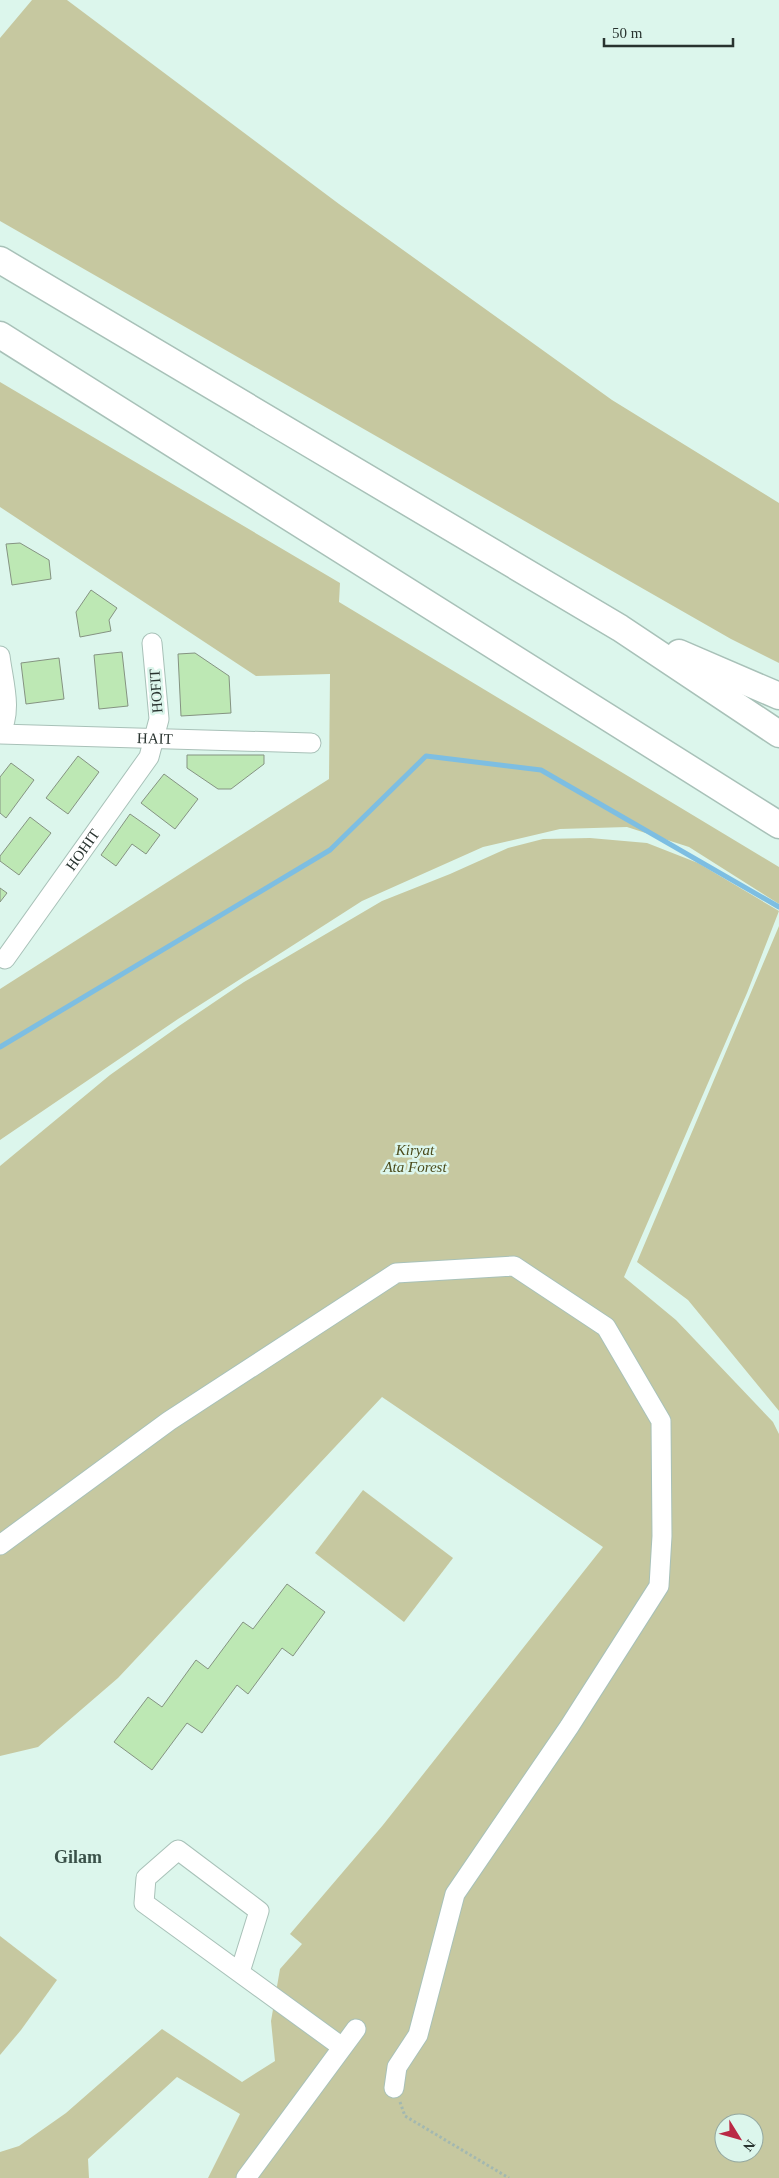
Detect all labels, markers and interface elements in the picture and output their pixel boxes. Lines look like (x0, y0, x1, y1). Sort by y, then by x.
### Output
scale bar (604, 15, 733, 47)
text: 50 m (612, 25, 643, 41)
street label: HOFIT (146, 668, 166, 714)
street label: HAIT (137, 730, 173, 747)
street label: HOHIT (63, 826, 103, 874)
park label: Kiryat Ata Forest (382, 1142, 447, 1175)
district label: Gilam (54, 1847, 102, 1867)
north arrow (714, 2113, 764, 2163)
text: N (740, 2137, 758, 2154)

